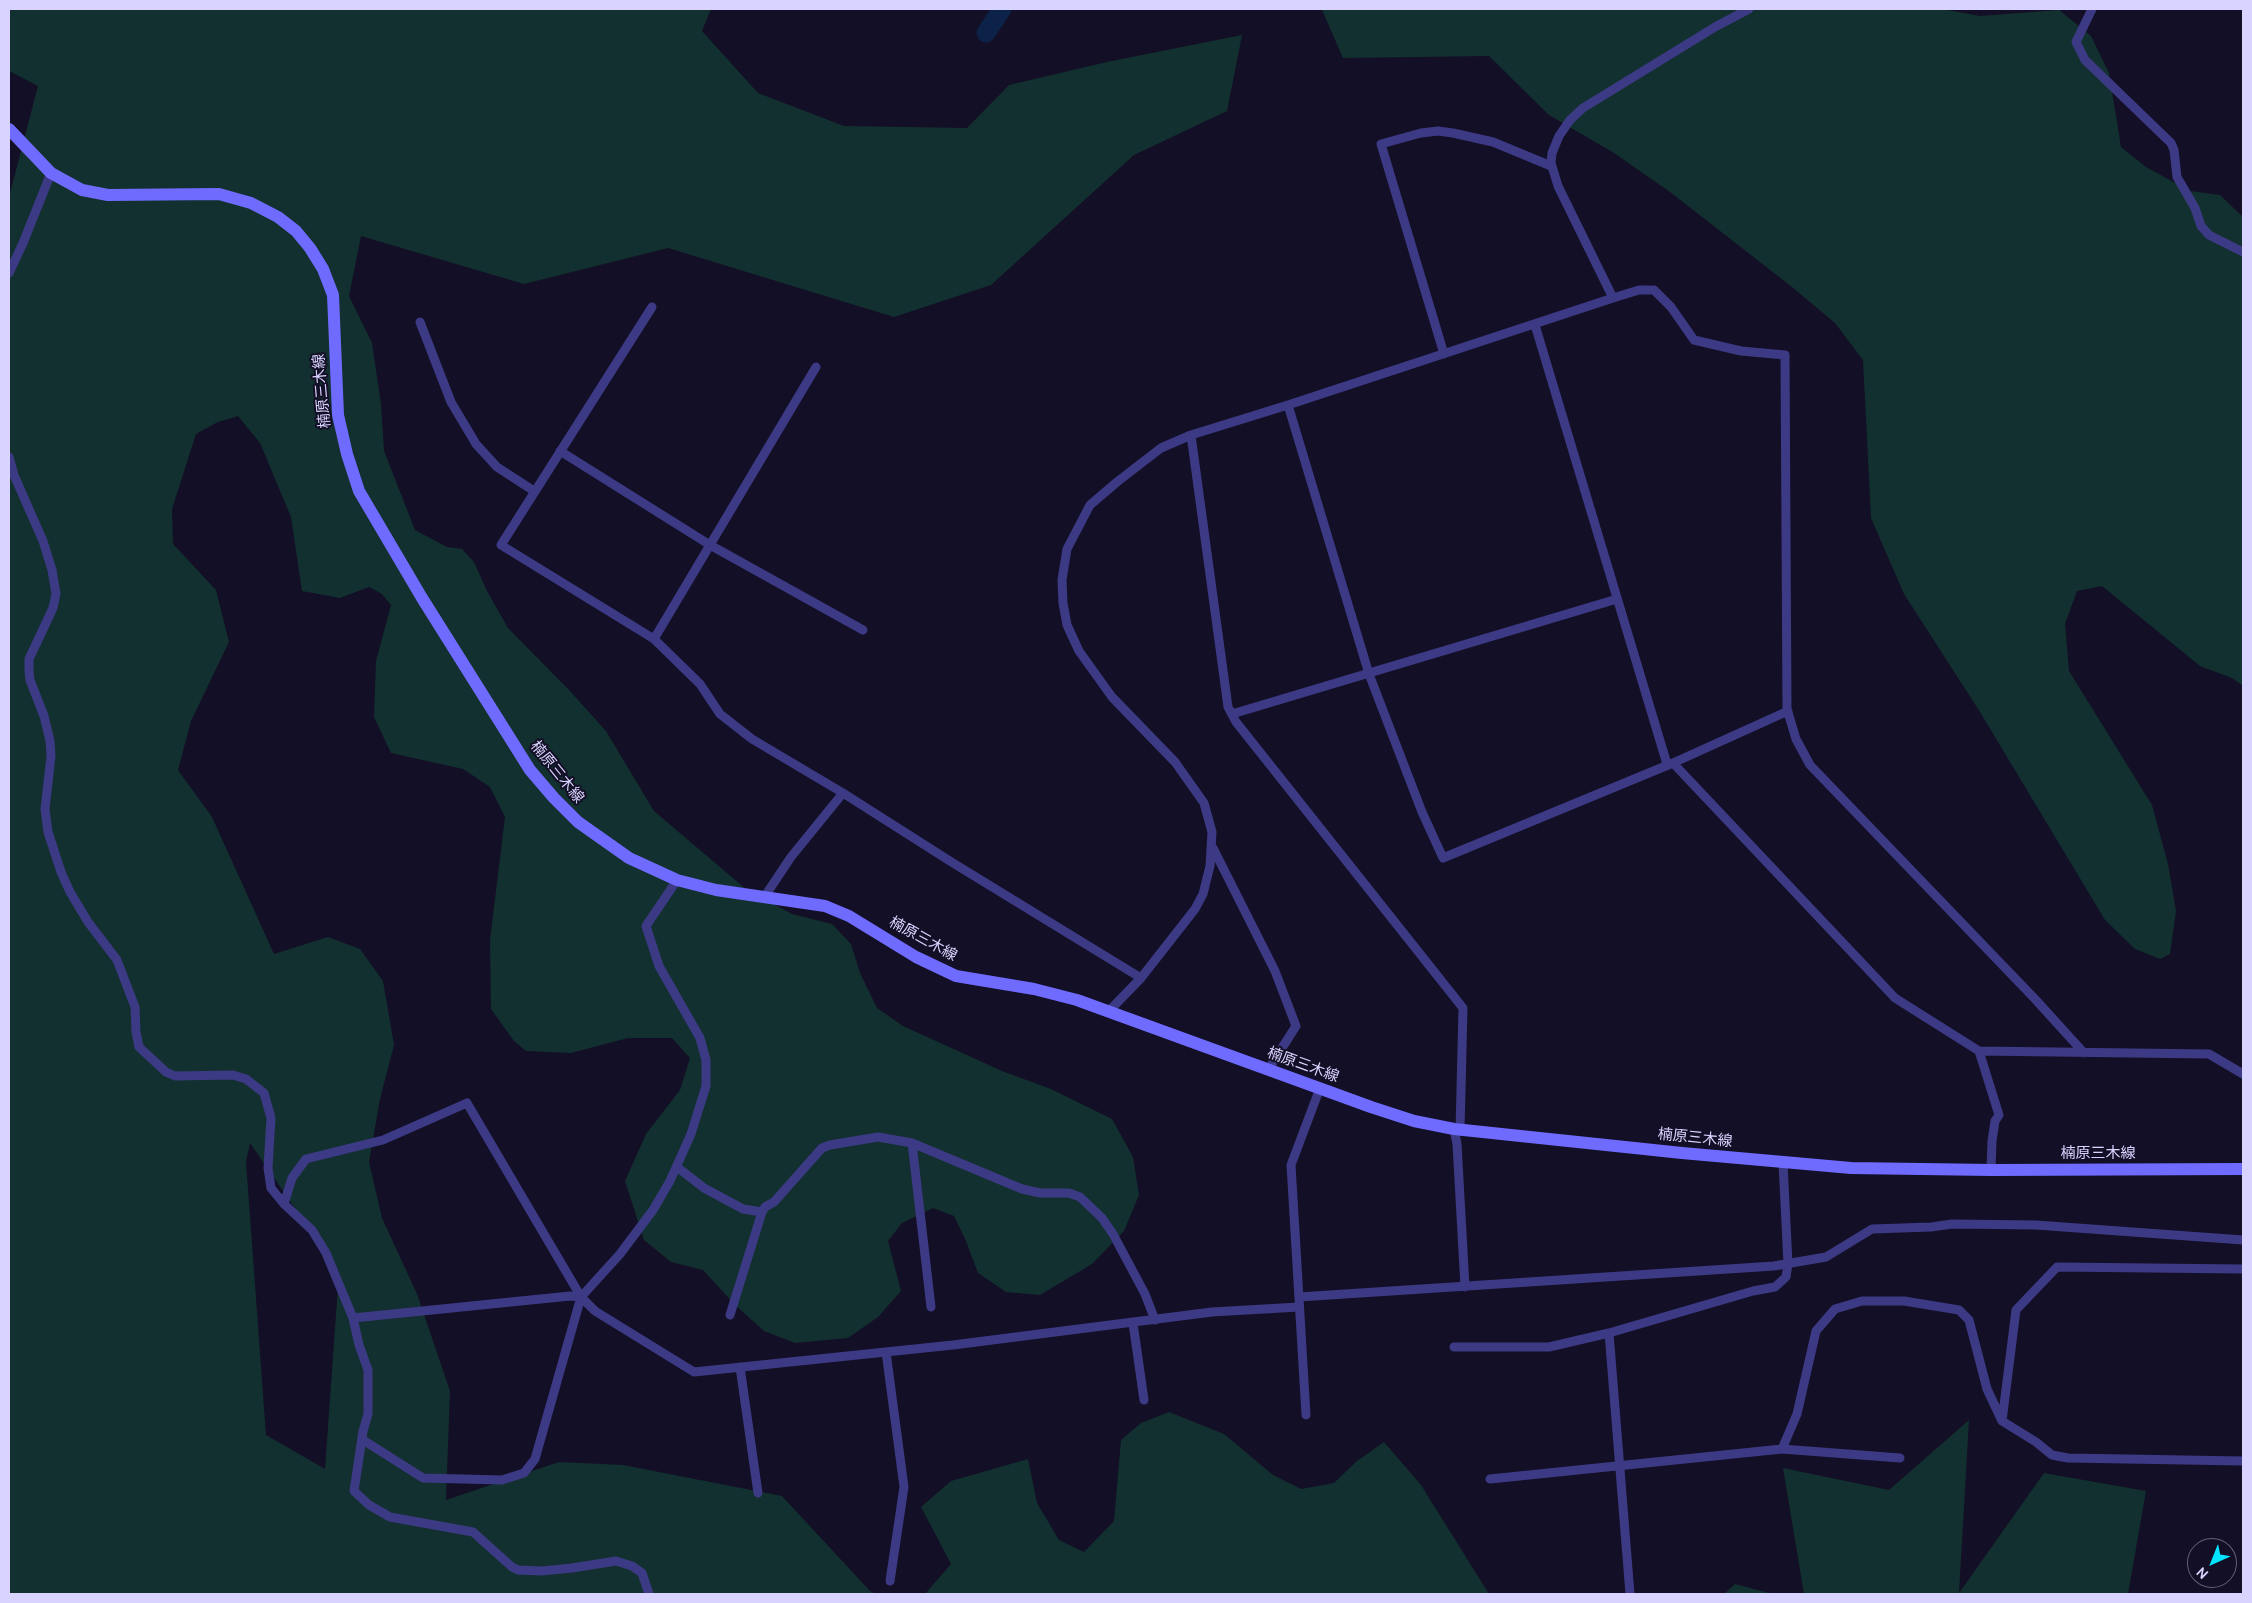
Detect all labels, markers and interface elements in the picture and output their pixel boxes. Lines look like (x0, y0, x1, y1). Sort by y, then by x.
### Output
street label: 楠原三木線 (310, 353, 334, 429)
street label: 楠原三木線 (526, 737, 588, 807)
street label: 楠原三木線 (886, 913, 960, 965)
street label: 楠原三木線 (1265, 1044, 1341, 1086)
street label: 楠原三木線 (1657, 1125, 1733, 1151)
street label: 楠原三木線 (2061, 1145, 2135, 1163)
north arrow (2187, 1538, 2237, 1588)
text: N (2192, 1563, 2212, 1583)

